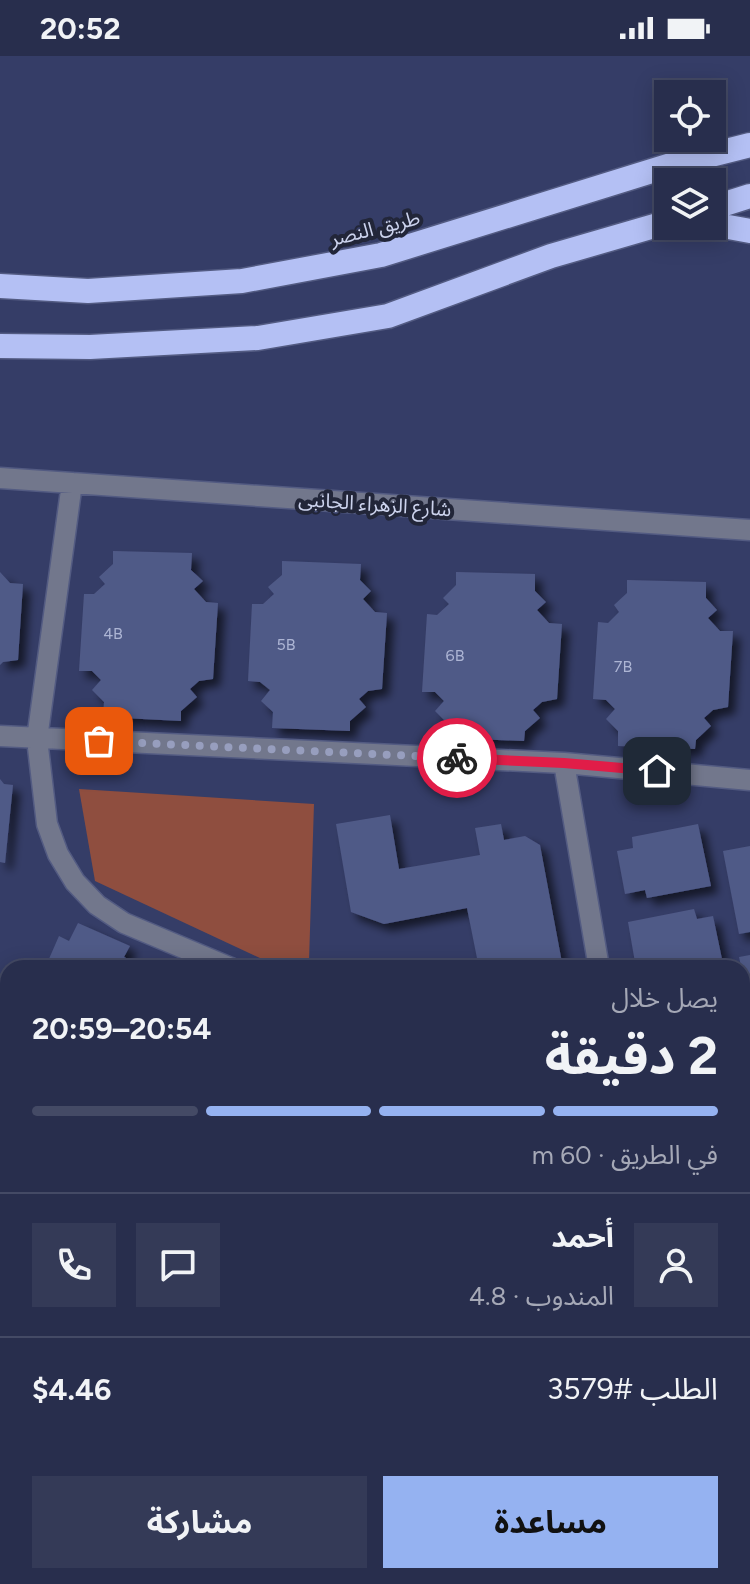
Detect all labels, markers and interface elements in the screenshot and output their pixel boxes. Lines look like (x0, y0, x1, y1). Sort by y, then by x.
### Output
text: 20:52 (40, 10, 121, 47)
map controls (654, 80, 726, 240)
button: locate (654, 80, 726, 152)
button: layers (654, 168, 726, 240)
street label: طريق النصر (327, 205, 423, 252)
street label: شارع الزهراء الجانبى (297, 487, 452, 524)
house number: 4B (103, 624, 123, 643)
house number: 5B (277, 635, 296, 654)
house number: 6B (446, 646, 465, 665)
house number: 7B (614, 657, 632, 676)
pin (65, 707, 133, 775)
courier (417, 718, 497, 798)
icon: bag (77, 719, 121, 763)
icon: bike (435, 736, 479, 780)
pin (623, 737, 691, 805)
icon: home (635, 749, 679, 793)
text: يصل خلال (611, 982, 718, 1014)
text: 20:54–20:59 (32, 1010, 211, 1047)
text: 2 دقيقة (545, 1025, 718, 1087)
text: في الطريق · 60 m (532, 1139, 718, 1171)
text: أحمد (551, 1218, 614, 1255)
button: phone (32, 1223, 116, 1307)
button: chat (136, 1223, 220, 1307)
button: person (634, 1223, 718, 1307)
text: المندوب · 4.8 (469, 1280, 614, 1312)
text: الطلب #3579 (547, 1370, 718, 1407)
text: $4.46 (32, 1371, 111, 1408)
button: مشاركة (32, 1476, 367, 1568)
button: مساعدة (383, 1476, 718, 1568)

